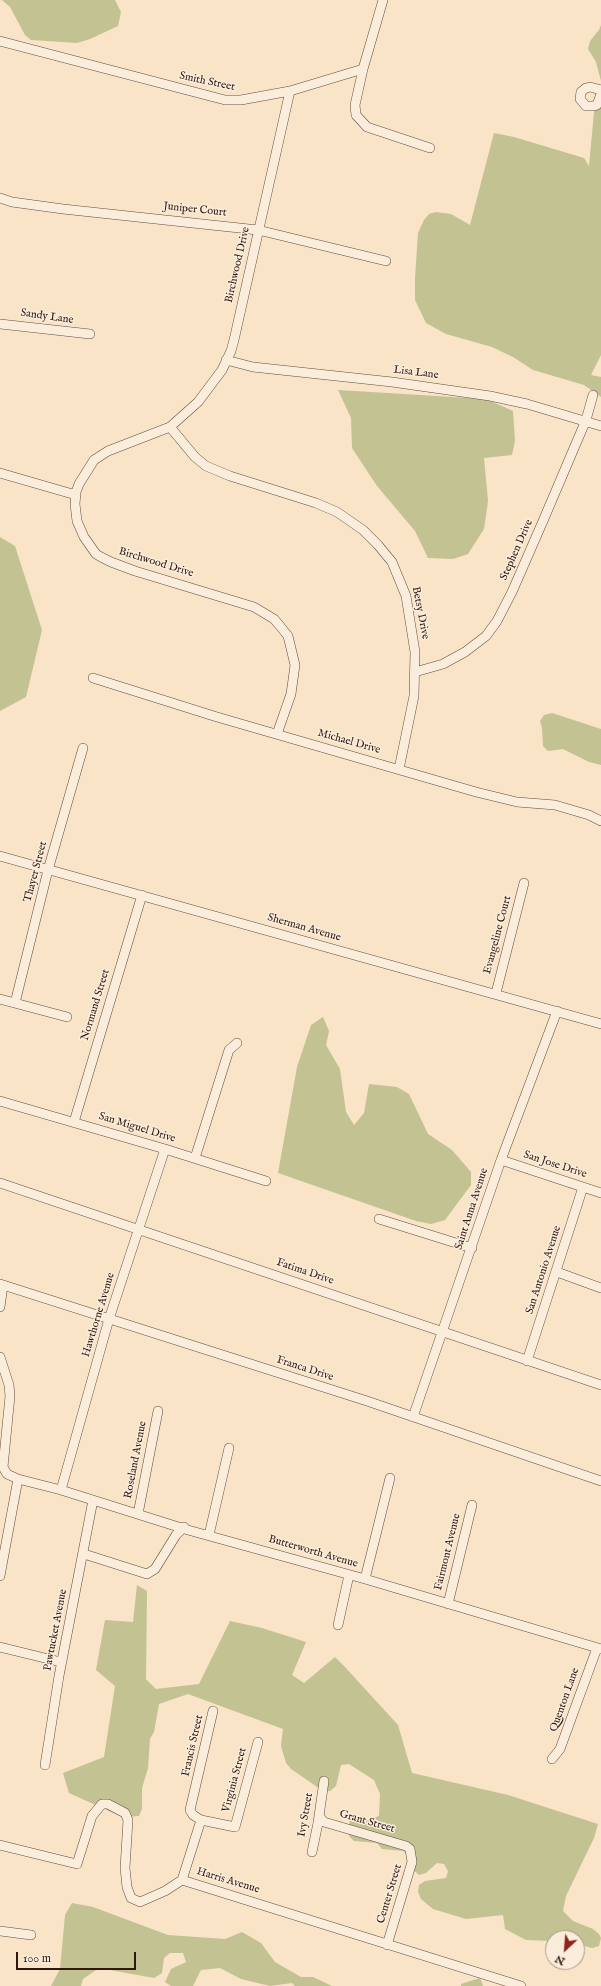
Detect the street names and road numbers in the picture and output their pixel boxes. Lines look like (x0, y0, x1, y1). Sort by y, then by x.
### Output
street label: Smith Street (178, 70, 236, 94)
street label: Juniper Court (163, 200, 227, 220)
street label: Birchwood Drive (223, 226, 253, 304)
street label: Sandy Lane (20, 307, 74, 327)
street label: Lisa Lane (393, 364, 439, 382)
street label: Stephen Drive (498, 518, 536, 582)
street label: Birchwood Drive (117, 545, 195, 581)
street label: Betsy Drive (408, 586, 432, 640)
street label: Michael Drive (316, 727, 382, 757)
street label: Thayer Street (22, 840, 50, 904)
street label: Evangeline Court (481, 894, 515, 976)
street label: Sherman Avenue (266, 911, 342, 945)
street label: Normand Street (79, 968, 113, 1042)
street label: San Miguel Drive (97, 1110, 177, 1146)
street label: San Jose Drive (522, 1149, 588, 1181)
street label: Saint Anna Avenue (453, 1166, 491, 1252)
street label: San Antonio Avenue (523, 1224, 565, 1316)
street label: Fatima Drive (275, 1256, 335, 1288)
street label: Hawthorne Avenue (80, 1271, 118, 1359)
street label: Franca Drive (275, 1354, 335, 1384)
street label: Roseland Avenue (122, 1420, 150, 1500)
street label: Fairmont Avenue (432, 1512, 464, 1592)
street label: Butterworth Avenue (267, 1533, 359, 1571)
street label: Pawtucket Avenue (42, 1588, 70, 1672)
street label: Quenton Lane (547, 1666, 583, 1734)
street label: Francis Street (180, 1714, 206, 1778)
street label: Virginia Street (220, 1746, 250, 1814)
street label: Ivy Street (296, 1792, 316, 1838)
street label: Grant Street (338, 1808, 396, 1836)
street label: Center Street (375, 1863, 405, 1925)
street label: Harris Avenue (195, 1865, 261, 1897)

